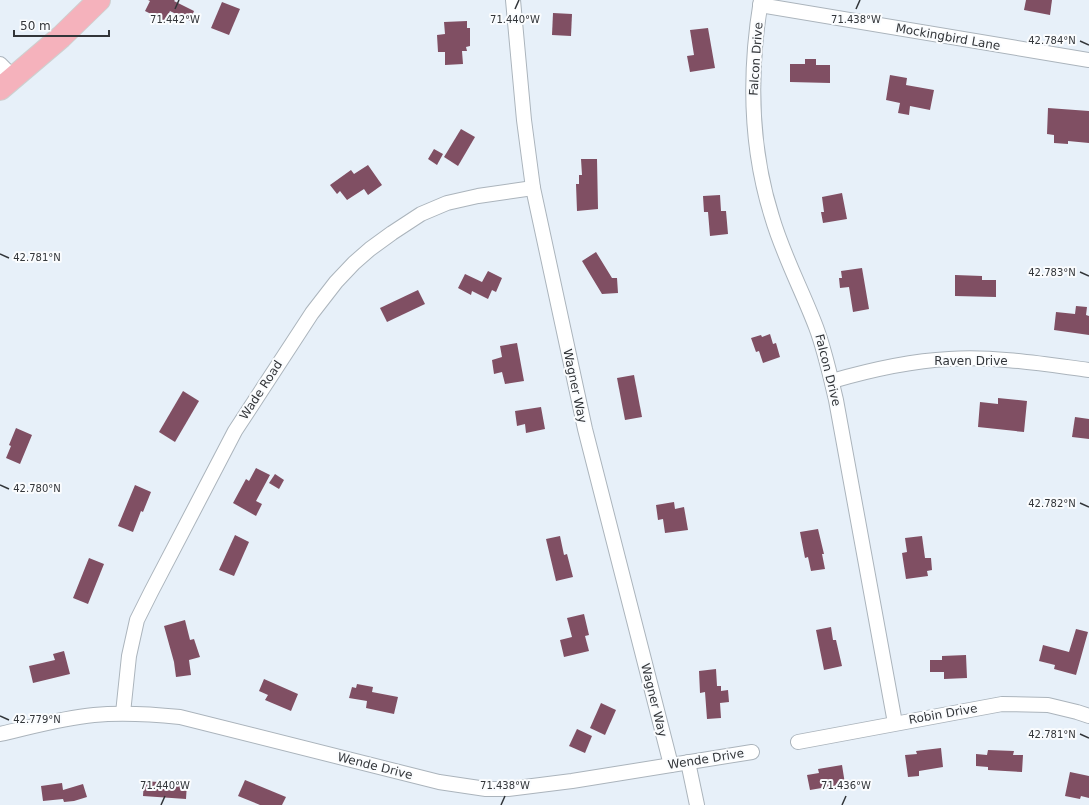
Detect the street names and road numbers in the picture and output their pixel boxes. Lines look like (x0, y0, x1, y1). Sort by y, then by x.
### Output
street label: Mockingbird Lane (895, 21, 1001, 53)
street label: Falcon Drive (746, 22, 766, 96)
street label: Falcon Drive (812, 332, 844, 408)
street label: Wagner Way (560, 348, 590, 424)
street label: Raven Drive (934, 354, 1008, 368)
street label: Wade Road (237, 358, 285, 422)
street label: Wagner Way (638, 662, 670, 738)
street label: Robin Drive (908, 701, 978, 727)
street label: Wende Drive (667, 746, 745, 772)
street label: Wende Drive (336, 750, 414, 782)

